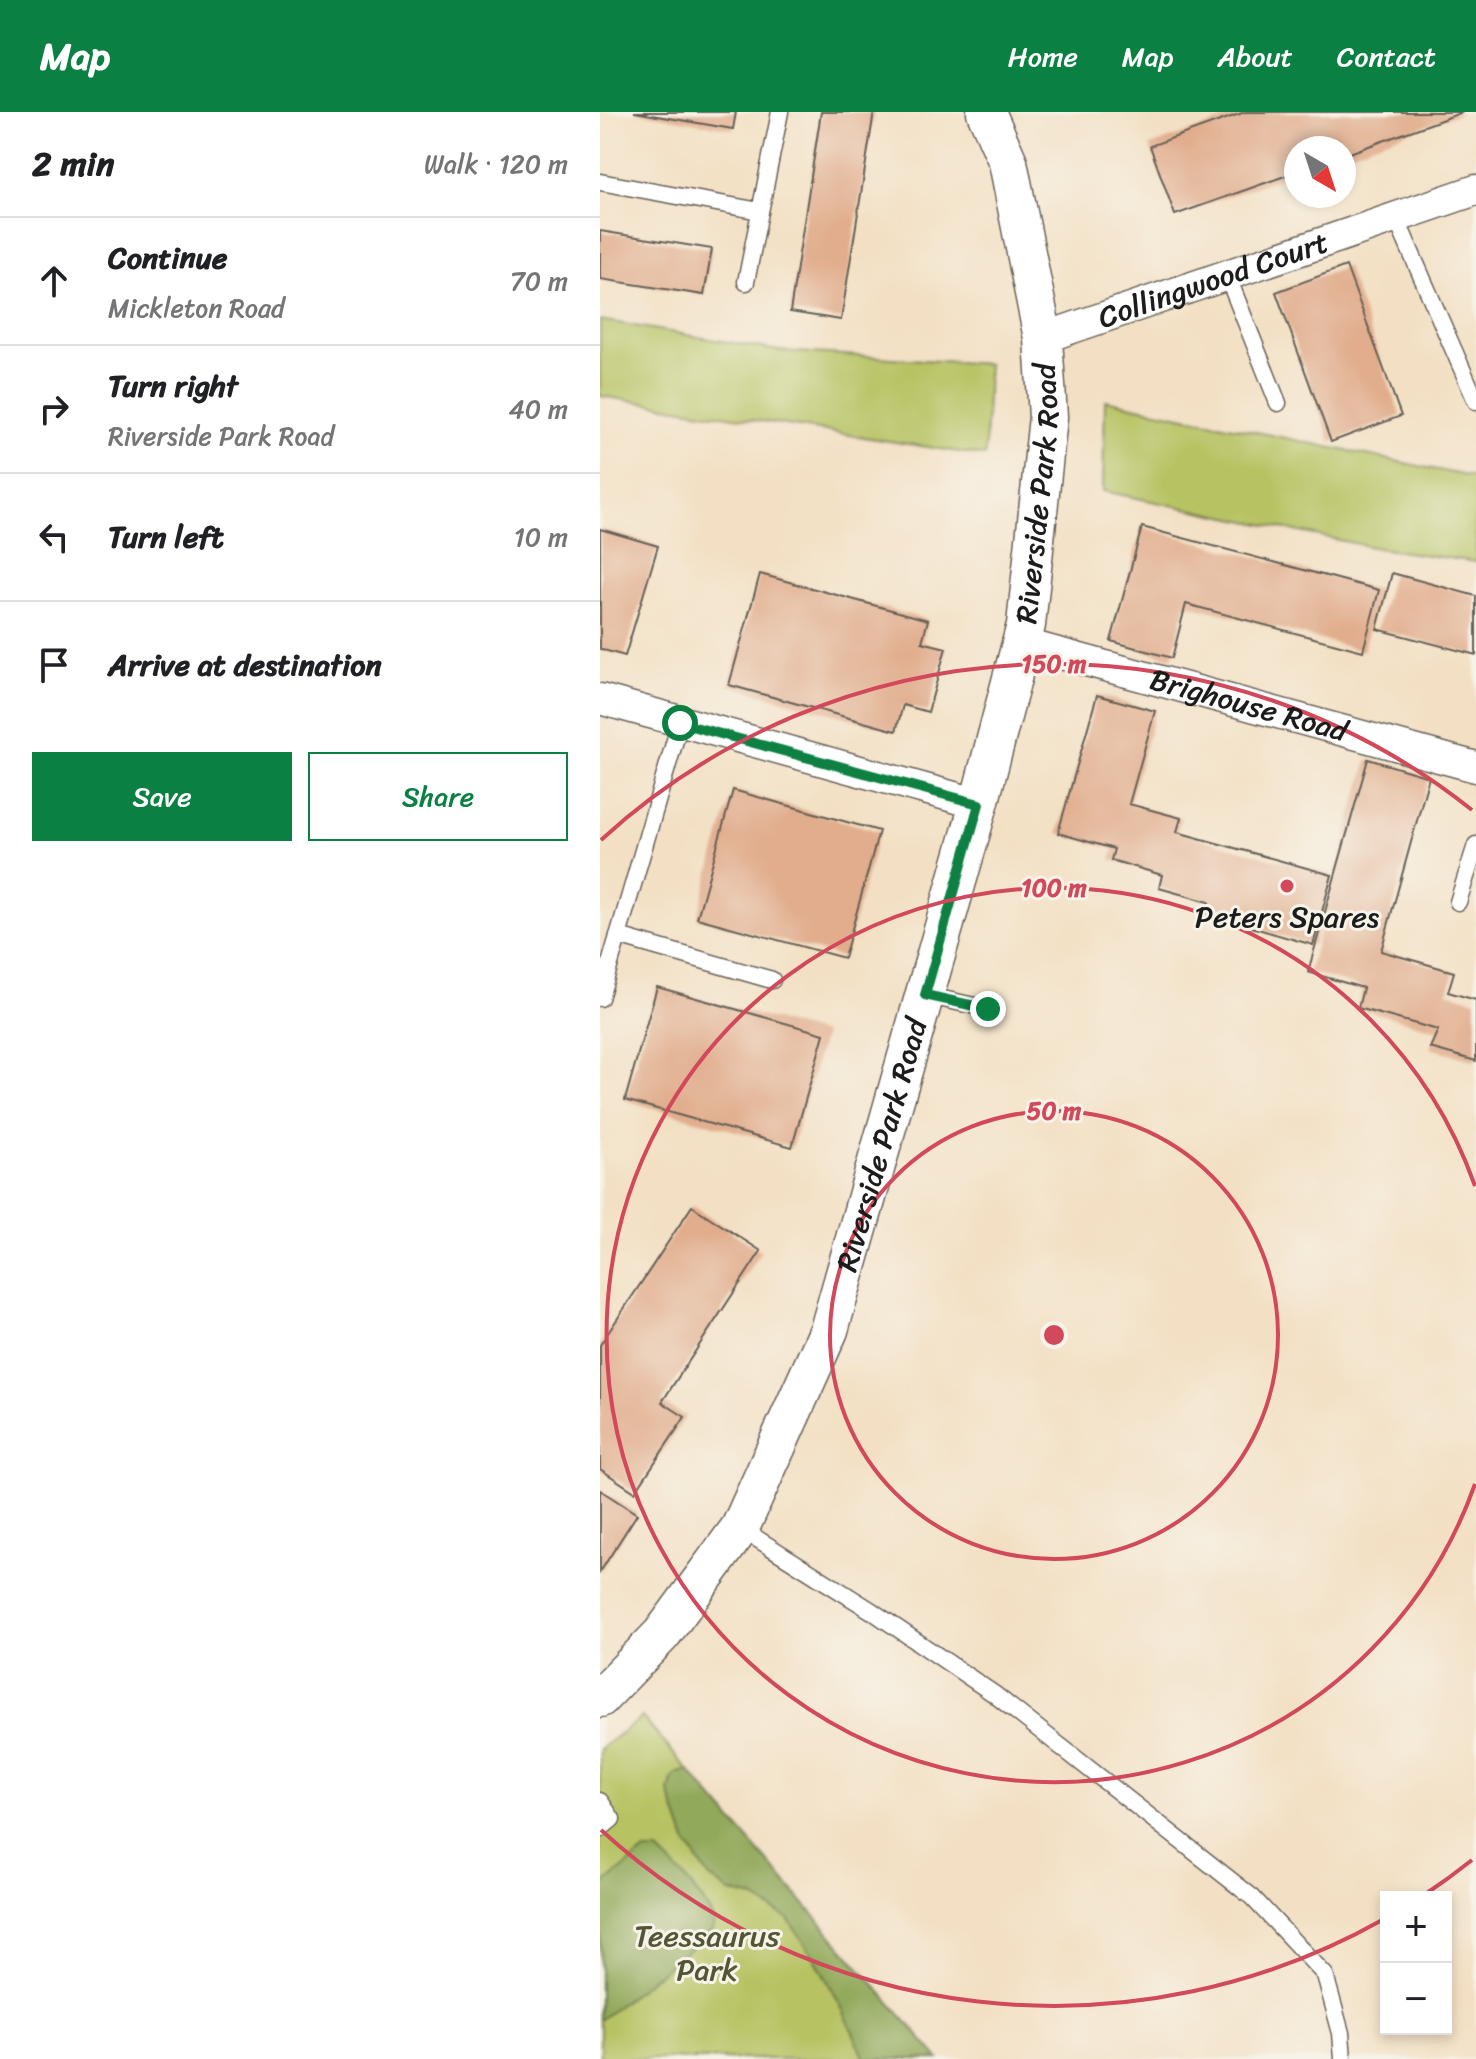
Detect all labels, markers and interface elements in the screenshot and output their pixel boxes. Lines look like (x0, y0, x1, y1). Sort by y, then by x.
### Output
text: Map (40, 23, 110, 90)
text: Home (1008, 32, 1078, 81)
text: Map (1122, 32, 1173, 81)
text: About (1217, 32, 1293, 81)
text: Contact (1337, 32, 1436, 81)
text: 2 min (32, 134, 114, 194)
north arrow (1284, 136, 1356, 208)
text: Walk · 120 m (424, 141, 568, 187)
street label: Collingwood Court (1091, 215, 1336, 344)
text: Continue (108, 231, 227, 285)
text: 70 m (510, 258, 568, 304)
icon: ahead (32, 259, 76, 303)
text: Mickleton Road (108, 285, 285, 331)
text: Turn right (108, 359, 238, 413)
street label: Riverside Park Road (999, 360, 1076, 626)
text: 40 m (509, 386, 568, 432)
icon: right (32, 387, 76, 431)
text: Riverside Park Road (108, 413, 334, 459)
text: Turn left (108, 510, 224, 564)
text: 10 m (514, 514, 568, 560)
icon: left (32, 515, 76, 559)
text: Arrive at destination (108, 638, 382, 692)
icon: arrive (32, 643, 76, 687)
text: 150 m (1022, 643, 1087, 685)
street label: Brighouse Road (1144, 652, 1356, 758)
route start (662, 705, 698, 741)
button: Save (32, 752, 292, 841)
button: Share (308, 752, 568, 841)
text: 100 m (1021, 867, 1087, 909)
marker: Peters Spares (1278, 877, 1296, 895)
place label: Peters Spares (1195, 890, 1380, 944)
route end (970, 991, 1006, 1027)
street label: Riverside Park Road (820, 1010, 944, 1278)
text: 50 m (1027, 1090, 1082, 1132)
centre of rings (1040, 1321, 1068, 1349)
map controls (1380, 1891, 1452, 2035)
button: + (1380, 1891, 1452, 1963)
park label: Teessaurus Park (634, 1909, 780, 1997)
button: − (1380, 1963, 1452, 2035)

